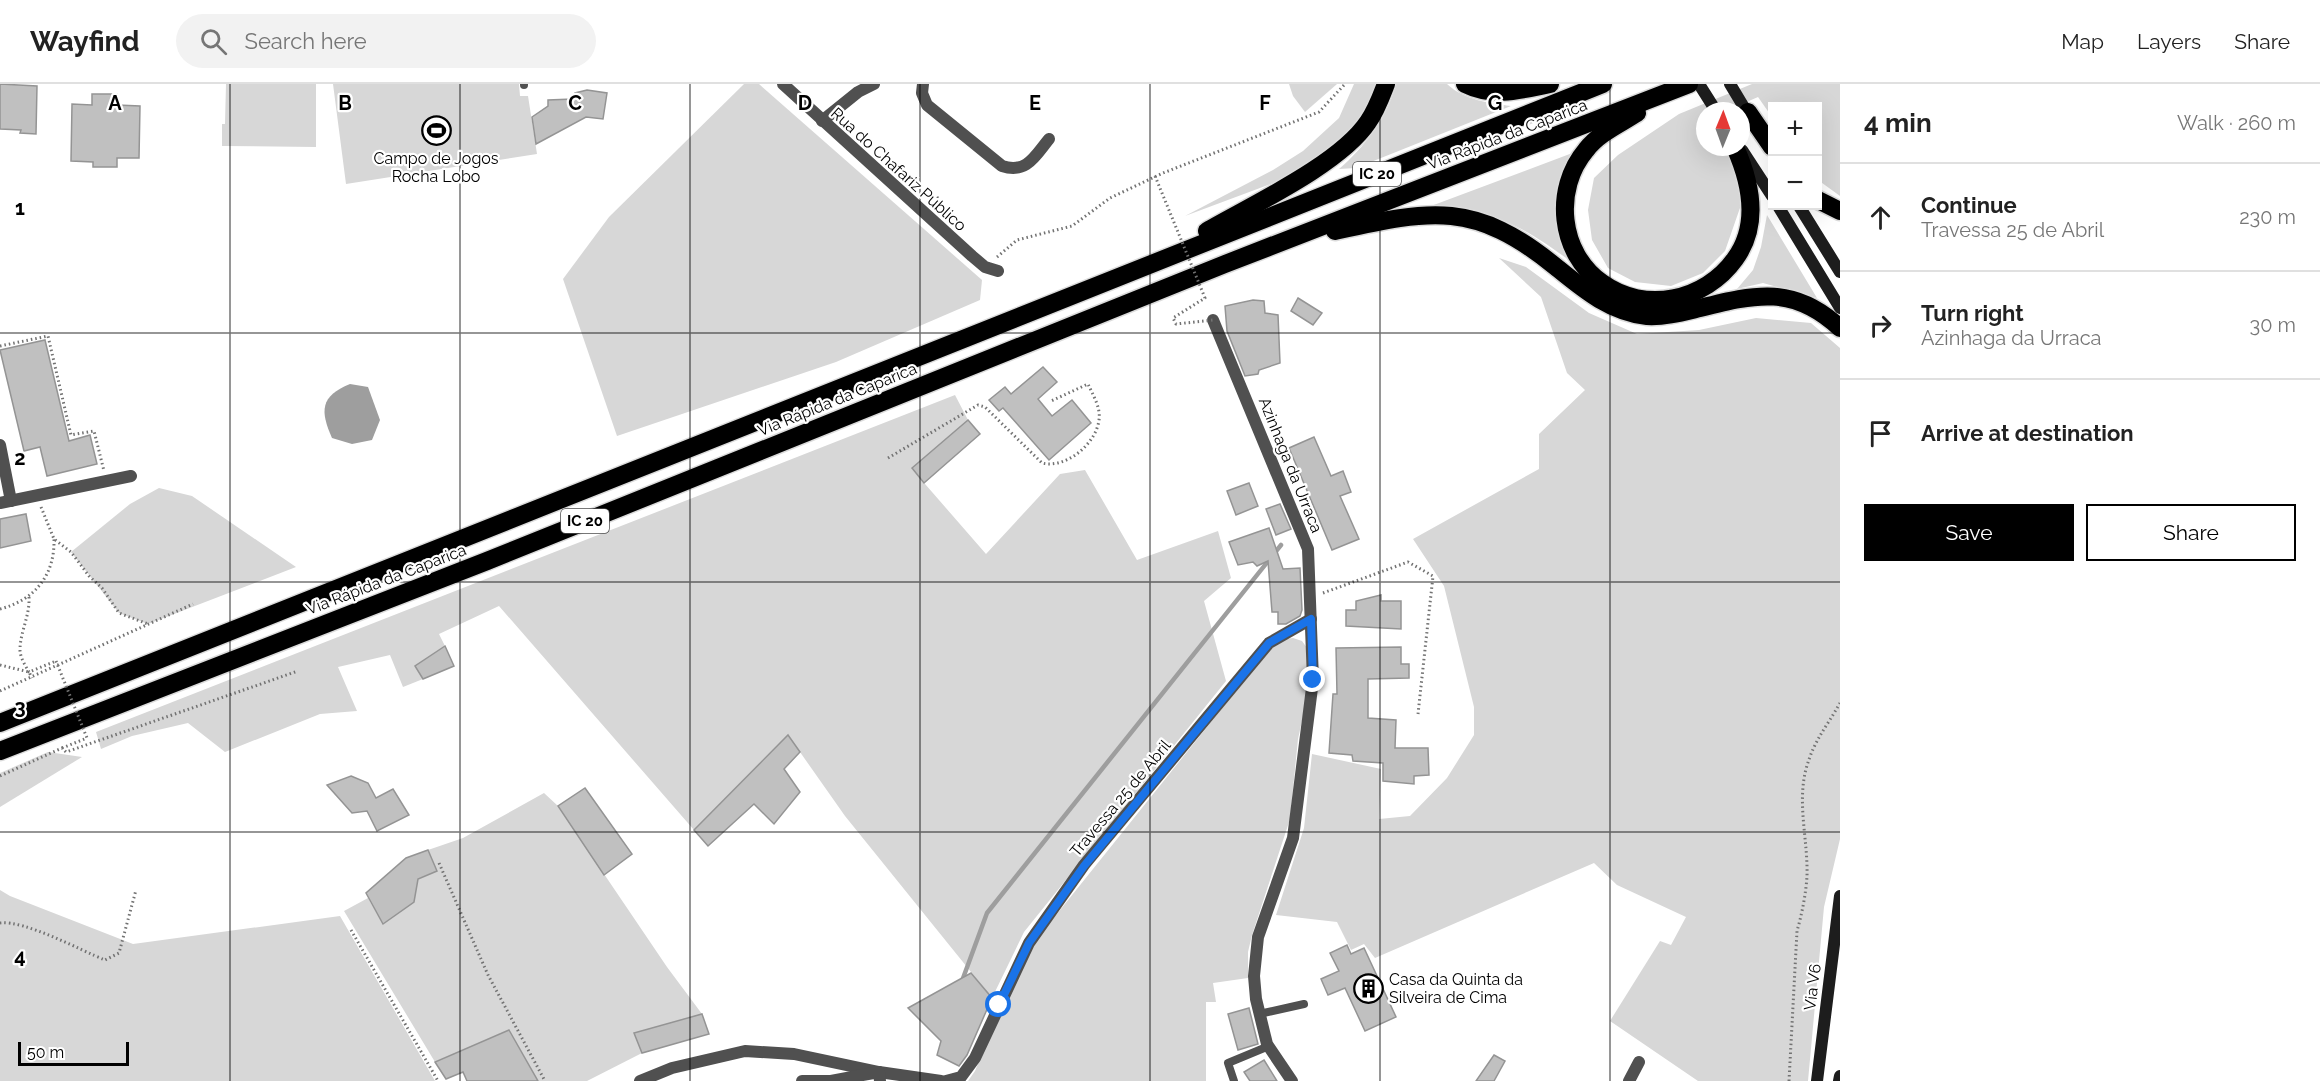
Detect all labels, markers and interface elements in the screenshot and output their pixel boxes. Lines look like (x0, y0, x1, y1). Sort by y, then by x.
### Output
search box (176, 14, 596, 68)
text: Wayfind (30, 25, 140, 58)
icon: search (197, 25, 230, 58)
text: Search here (245, 28, 367, 54)
text: Map (2061, 29, 2104, 54)
text: Layers (2137, 29, 2201, 54)
text: Share (2234, 29, 2290, 54)
text: A (108, 91, 122, 115)
text: B (338, 91, 352, 115)
text: C (568, 91, 582, 115)
text: D (798, 91, 812, 115)
text: E (1029, 91, 1041, 115)
text: F (1259, 91, 1271, 115)
text: G (1488, 91, 1502, 115)
street label: Via Rápida da Caparica (1424, 95, 1590, 174)
north arrow (1696, 102, 1750, 156)
map controls (1768, 102, 1822, 210)
button: + (1768, 102, 1822, 156)
street label: Rua do Chafariz Público (827, 104, 970, 235)
text: 4 min (1864, 108, 1932, 138)
text: Walk · 260 m (2177, 111, 2296, 135)
sports icon: Campo de Jogos Rocha Lobo (420, 114, 452, 146)
place label: Campo de Jogos Rocha Lobo (373, 149, 499, 186)
button: − (1768, 156, 1822, 210)
road number: IC 20 (1353, 162, 1401, 186)
text: Continue (1921, 192, 2017, 218)
text: 1 (15, 196, 25, 220)
icon: ahead (1864, 201, 1897, 234)
text: 230 m (2239, 205, 2296, 229)
text: Travessa 25 de Abril (1921, 218, 2104, 242)
text: Turn right (1921, 300, 2024, 326)
icon: right (1864, 309, 1897, 342)
text: 30 m (2250, 313, 2296, 337)
text: Azinhaga da Urraca (1921, 326, 2102, 350)
street label: Via Rápida da Caparica (755, 359, 920, 440)
street label: Azinhaga da Urraca (1255, 395, 1326, 536)
icon: arrive (1864, 417, 1897, 450)
text: Arrive at destination (1921, 420, 2134, 446)
text: 2 (14, 446, 26, 470)
button: Save (1864, 504, 2074, 561)
button: Share (2086, 504, 2296, 561)
road number: IC 20 (561, 509, 609, 533)
street label: Via Rápida da Caparica (303, 540, 469, 619)
route end (1299, 666, 1325, 692)
text: 3 (14, 695, 26, 719)
street label: Travessa 25 de Abril (1066, 736, 1175, 861)
text: 4 (14, 944, 26, 968)
street label: Via V6 (1800, 963, 1825, 1011)
place label: Casa da Quinta da Silveira de Cima (1389, 970, 1523, 1007)
building icon: Casa da Quinta da Silveira de Cima (1352, 972, 1384, 1004)
route start (985, 991, 1011, 1017)
scale bar (18, 1039, 129, 1066)
text: 50 m (27, 1043, 64, 1062)

